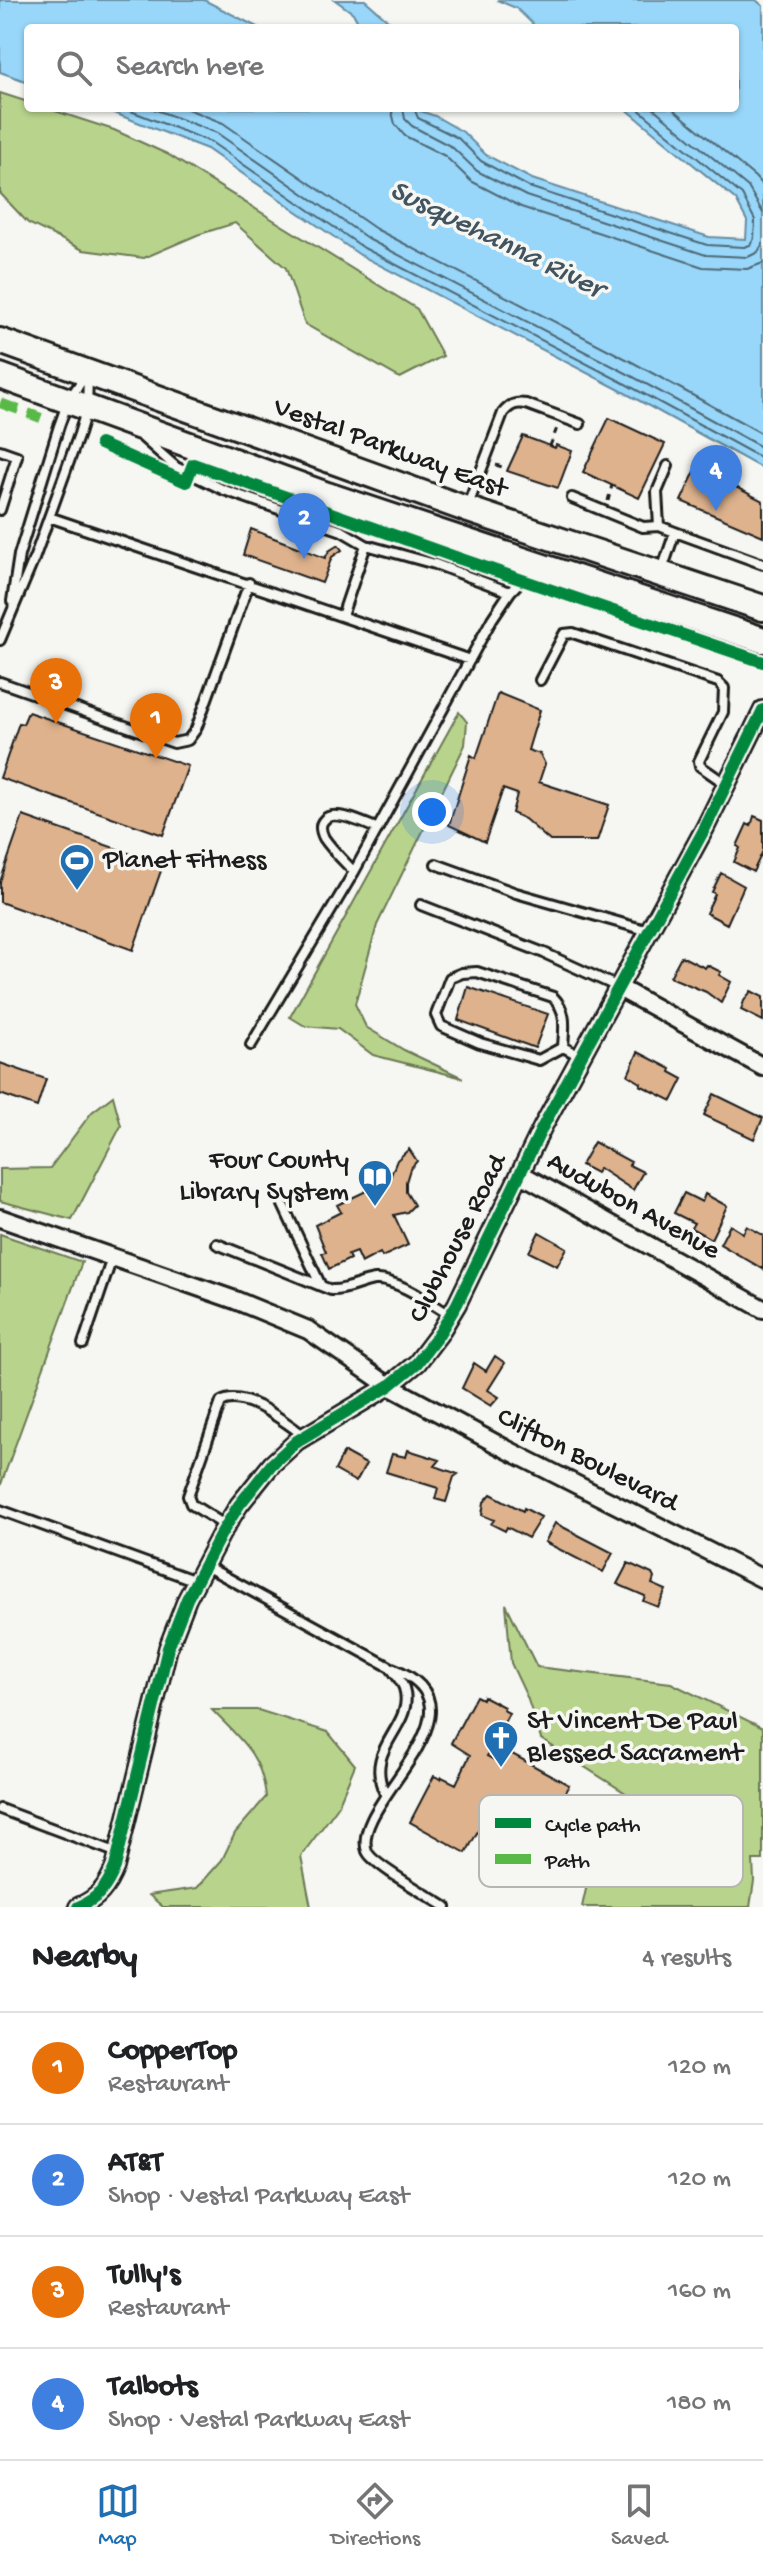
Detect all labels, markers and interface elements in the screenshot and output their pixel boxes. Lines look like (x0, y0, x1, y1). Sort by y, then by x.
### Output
search box (24, 24, 739, 112)
icon: search (52, 46, 96, 90)
text: Search here (116, 51, 264, 86)
water label: Susquehanna River (384, 174, 613, 310)
street label: Vestal Parkway East (268, 391, 514, 507)
pin: 4 (690, 445, 742, 511)
pin: 2 (278, 493, 330, 559)
pin: 3 (30, 658, 82, 724)
pin: 1 (130, 693, 182, 759)
your location (412, 792, 452, 832)
sports icon: Planet Fitness (58, 842, 96, 892)
place label: Planet Fitness (102, 845, 267, 878)
place label: Four County Library System (179, 1145, 349, 1210)
street label: Audubon Avenue (541, 1146, 726, 1268)
street label: Clubhouse Road (402, 1147, 517, 1329)
library icon: Four County Library System (356, 1158, 394, 1208)
street label: Clifton Boulevard (491, 1401, 685, 1522)
place label: St Vincent De Paul Blessed Sacrament (526, 1706, 745, 1771)
church icon: St Vincent De Paul Blessed Sacrament (482, 1719, 520, 1769)
legend (479, 1795, 743, 1887)
text: Cycle path (545, 1814, 641, 1840)
text: Path (544, 1850, 590, 1876)
text: Nearby (32, 1939, 137, 1979)
text: 4 results (642, 1944, 731, 1975)
text: CopperTop (108, 2035, 237, 2070)
text: 1 (53, 2053, 63, 2084)
text: 120 m (668, 2053, 731, 2084)
text: Restaurant (108, 2070, 228, 2101)
text: AT&T (108, 2147, 163, 2182)
text: 2 (52, 2165, 64, 2196)
text: 120 m (668, 2165, 731, 2196)
text: Shop · Vestal Parkway East (108, 2182, 409, 2213)
text: Tully's (108, 2259, 180, 2294)
text: 3 (51, 2277, 65, 2308)
text: 160 m (668, 2277, 731, 2308)
text: Restaurant (108, 2294, 228, 2325)
text: Talbots (108, 2371, 198, 2406)
text: 4 (52, 2389, 64, 2420)
text: 180 m (667, 2389, 731, 2420)
text: Shop · Vestal Parkway East (108, 2406, 409, 2437)
tab: Map (96, 2479, 140, 2553)
tab: Directions (331, 2479, 420, 2553)
tab: Saved (611, 2479, 667, 2553)

